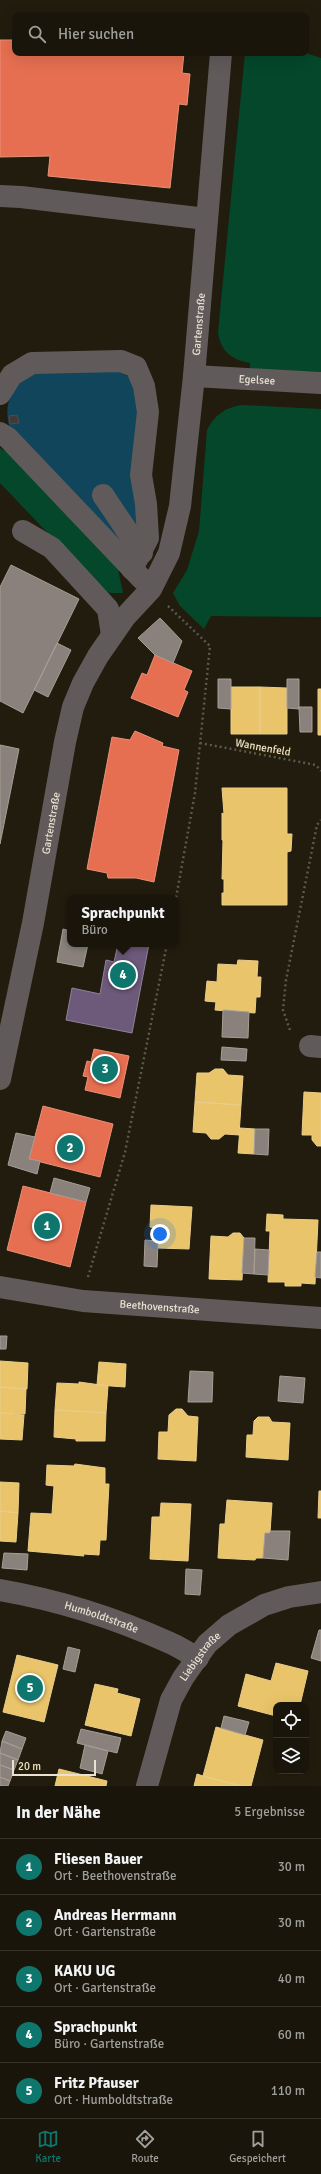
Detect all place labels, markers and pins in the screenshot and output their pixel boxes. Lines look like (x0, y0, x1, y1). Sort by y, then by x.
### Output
pin: 4 (110, 960, 136, 990)
pin: 3 (92, 1054, 118, 1084)
pin: 2 (57, 1133, 83, 1163)
pin: 1 (34, 1211, 60, 1241)
pin: 5 (17, 1673, 43, 1703)

